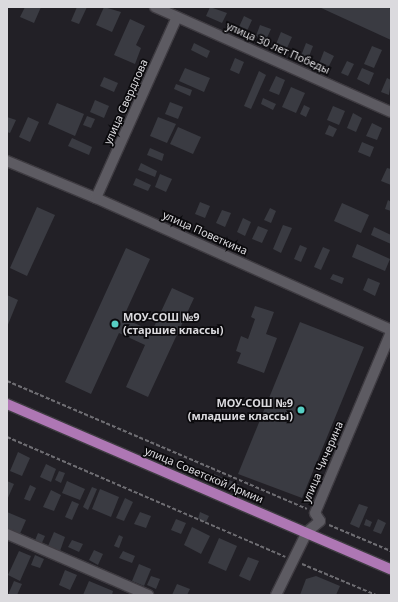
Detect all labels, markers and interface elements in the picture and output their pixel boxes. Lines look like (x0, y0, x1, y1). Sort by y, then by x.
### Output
street label: улица 30 лет Победы (224, 19, 332, 77)
street label: улица Свердлова (101, 57, 151, 147)
street label: улица Поветкина (161, 208, 249, 258)
place label: МОУ-СОШ №9 (старшие классы) (123, 311, 223, 337)
marker: МОУ-СОШ №9 (старшие классы) (110, 319, 120, 329)
place label: МОУ-СОШ №9 (младшие классы) (188, 397, 293, 423)
marker: МОУ-СОШ №9 (младшие классы) (296, 405, 306, 415)
street label: улица Чичерина (300, 419, 346, 505)
street label: улица Советской Армии (143, 444, 265, 506)

